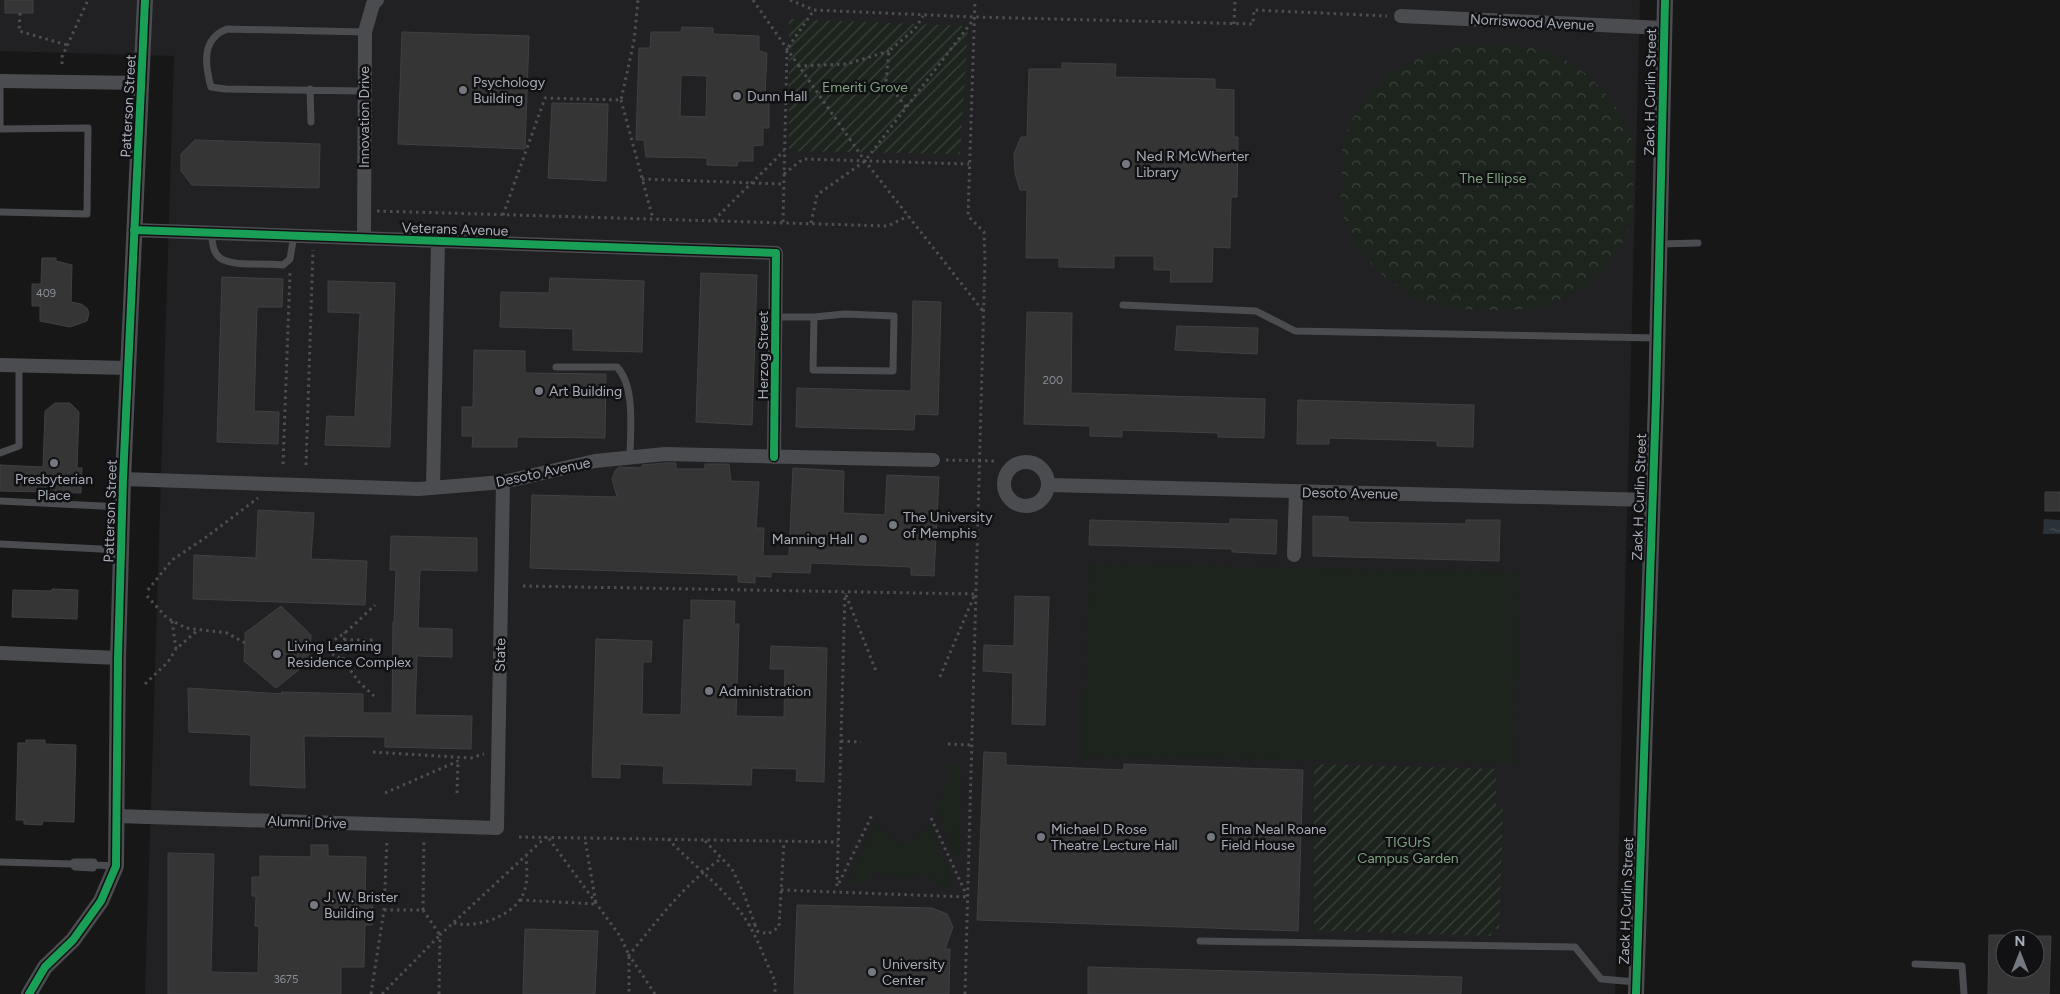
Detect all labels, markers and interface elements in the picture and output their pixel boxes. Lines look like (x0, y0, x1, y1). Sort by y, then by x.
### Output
street label: Norriswood Avenue (1469, 11, 1595, 34)
street label: Zack H Curlin Street (1641, 28, 1660, 156)
street label: Patterson Street (117, 54, 140, 158)
street label: Innovation Drive (356, 66, 373, 168)
place label: Psychology Building (473, 74, 546, 107)
park label: Emeriti Grove (822, 79, 908, 96)
marker: Psychology Building (457, 84, 469, 96)
place label: Dunn Hall (747, 88, 807, 105)
marker: Dunn Hall (731, 90, 743, 102)
place label: Ned R McWherter Library (1136, 148, 1249, 181)
marker: Ned R McWherter Library (1120, 158, 1132, 170)
park label: The Ellipse (1460, 170, 1527, 187)
street label: Veterans Avenue (401, 219, 509, 240)
house number: 409 (36, 287, 56, 300)
street label: Herzog Street (755, 311, 772, 399)
house number: 200 (1043, 374, 1063, 387)
place label: Art Building (549, 383, 622, 400)
marker: Art Building (533, 385, 545, 397)
street label: Zack H Curlin Street (1629, 433, 1650, 561)
street label: Desoto Avenue (494, 454, 592, 491)
marker: Presbyterian Place (48, 457, 60, 469)
street label: Patterson Street (100, 459, 121, 563)
place label: Presbyterian Place (15, 471, 93, 504)
street label: Desoto Avenue (1302, 484, 1399, 503)
place label: The University of Memphis (903, 509, 993, 542)
marker: The University of Memphis (887, 519, 899, 531)
place label: Manning Hall (772, 531, 853, 548)
marker: Manning Hall (857, 533, 869, 545)
place label: Living Learning Residence Complex (287, 638, 412, 671)
street label: State (492, 638, 509, 672)
marker: Living Learning Residence Complex (271, 648, 283, 660)
place label: Administration (719, 683, 811, 700)
marker: Administration (703, 685, 715, 697)
street label: Alumni Drive (267, 813, 347, 832)
place label: Michael D Rose Theatre Lecture Hall (1051, 821, 1178, 854)
place label: Elma Neal Roane Field House (1221, 821, 1327, 854)
marker: Michael D Rose Theatre Lecture Hall (1035, 831, 1047, 843)
marker: Elma Neal Roane Field House (1205, 831, 1217, 843)
park label: TIGUrS Campus Garden (1357, 834, 1459, 867)
street label: Zack H Curlin Street (1616, 837, 1637, 965)
place label: J. W. Brister Building (324, 889, 398, 922)
marker: J. W. Brister Building (308, 899, 320, 911)
north arrow (1995, 929, 2045, 979)
text: N (2015, 933, 2025, 950)
place label: University Center (882, 956, 946, 989)
marker: University Center (866, 966, 878, 978)
house number: 3675 (274, 973, 298, 986)

